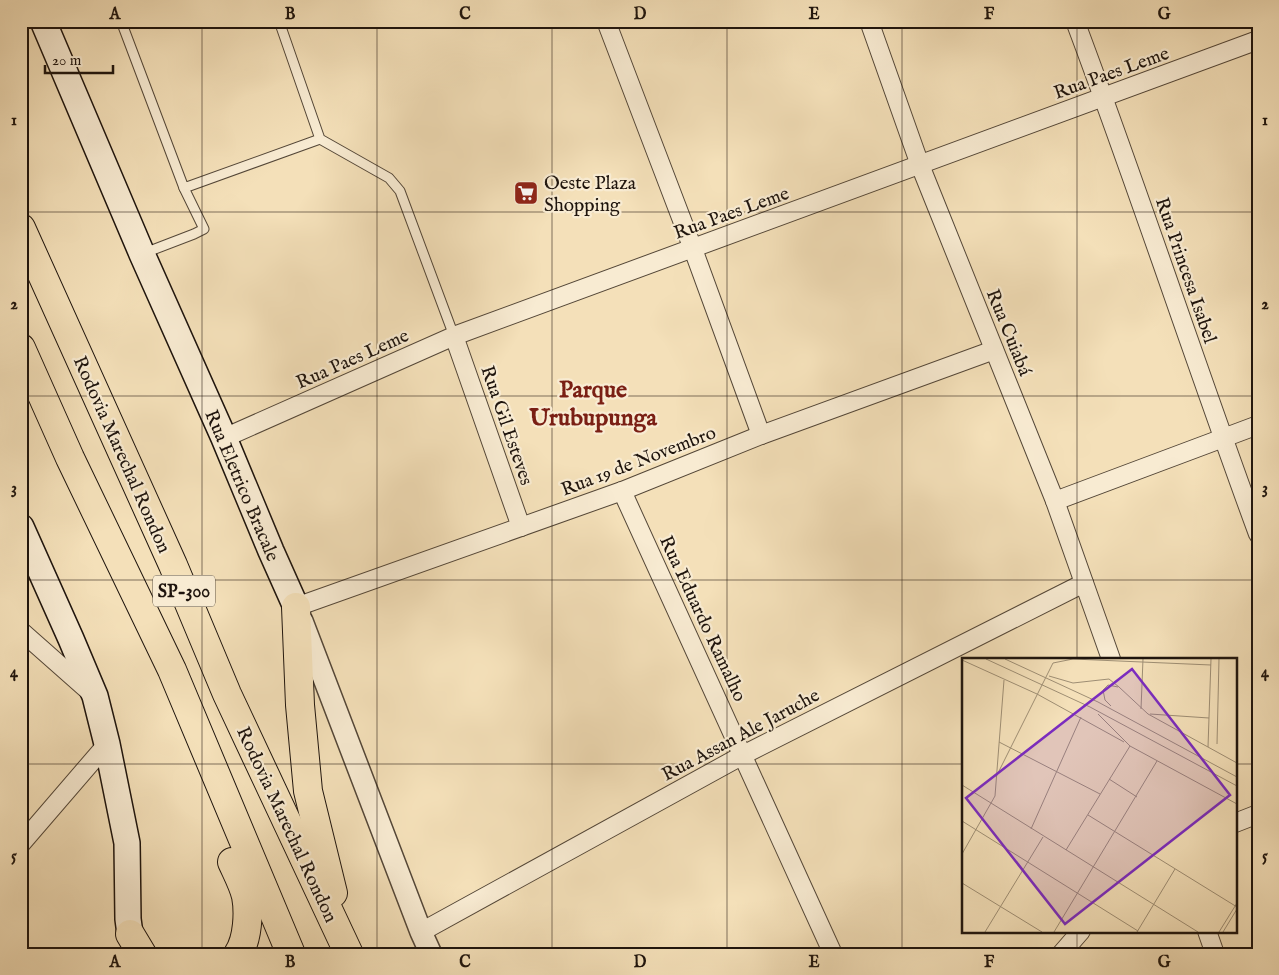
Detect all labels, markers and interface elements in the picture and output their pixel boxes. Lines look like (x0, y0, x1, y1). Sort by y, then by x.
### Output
text: A (109, 5, 122, 25)
text: B (285, 5, 296, 25)
text: C (459, 5, 471, 25)
text: D (634, 5, 647, 25)
text: E (808, 5, 820, 25)
text: F (984, 5, 995, 25)
text: G (1158, 5, 1171, 25)
scale bar (45, 42, 112, 74)
street label: Rua Paes Leme (1051, 42, 1173, 106)
text: 20 m (52, 51, 82, 70)
text: 1 (11, 111, 17, 131)
text: 1 (1262, 111, 1268, 131)
place label: Oeste Plaza Shopping (544, 172, 637, 218)
supermarket icon: Oeste Plaza Shopping (513, 180, 539, 206)
street label: Rua Paes Leme (671, 182, 793, 246)
street label: Rua Princesa Isabel (1149, 195, 1222, 348)
street label: Rua Cuiabá (980, 286, 1037, 380)
text: 2 (10, 295, 18, 315)
text: 2 (1261, 295, 1269, 315)
street label: Rua Paes Leme (293, 324, 413, 395)
street label: Rodovia Marechal Rondon (67, 352, 176, 557)
street label: Rua Gil Esteves (474, 363, 538, 489)
district label: Parque Urubupunga (528, 375, 657, 434)
street label: Rua Eletrico Bracale (198, 406, 284, 566)
street label: Rua 19 de Novembro (558, 421, 720, 502)
text: 3 (11, 479, 17, 499)
text: 3 (1262, 479, 1268, 499)
street label: Rua Eduardo Ramalho (653, 532, 751, 706)
road number: SP-300 (153, 576, 215, 606)
inset map (962, 658, 1236, 932)
text: 4 (10, 663, 19, 683)
text: 4 (1261, 663, 1270, 683)
street label: Rua Assan Ale Jaruche (658, 684, 824, 788)
street label: Rodovia Marechal Rondon (230, 723, 342, 927)
text: 5 (11, 847, 17, 867)
text: 5 (1262, 847, 1268, 867)
text: A (109, 953, 122, 973)
text: B (285, 953, 296, 973)
text: C (459, 953, 471, 973)
text: D (634, 953, 647, 973)
text: E (808, 953, 820, 973)
text: F (984, 953, 995, 973)
text: G (1158, 953, 1171, 973)

